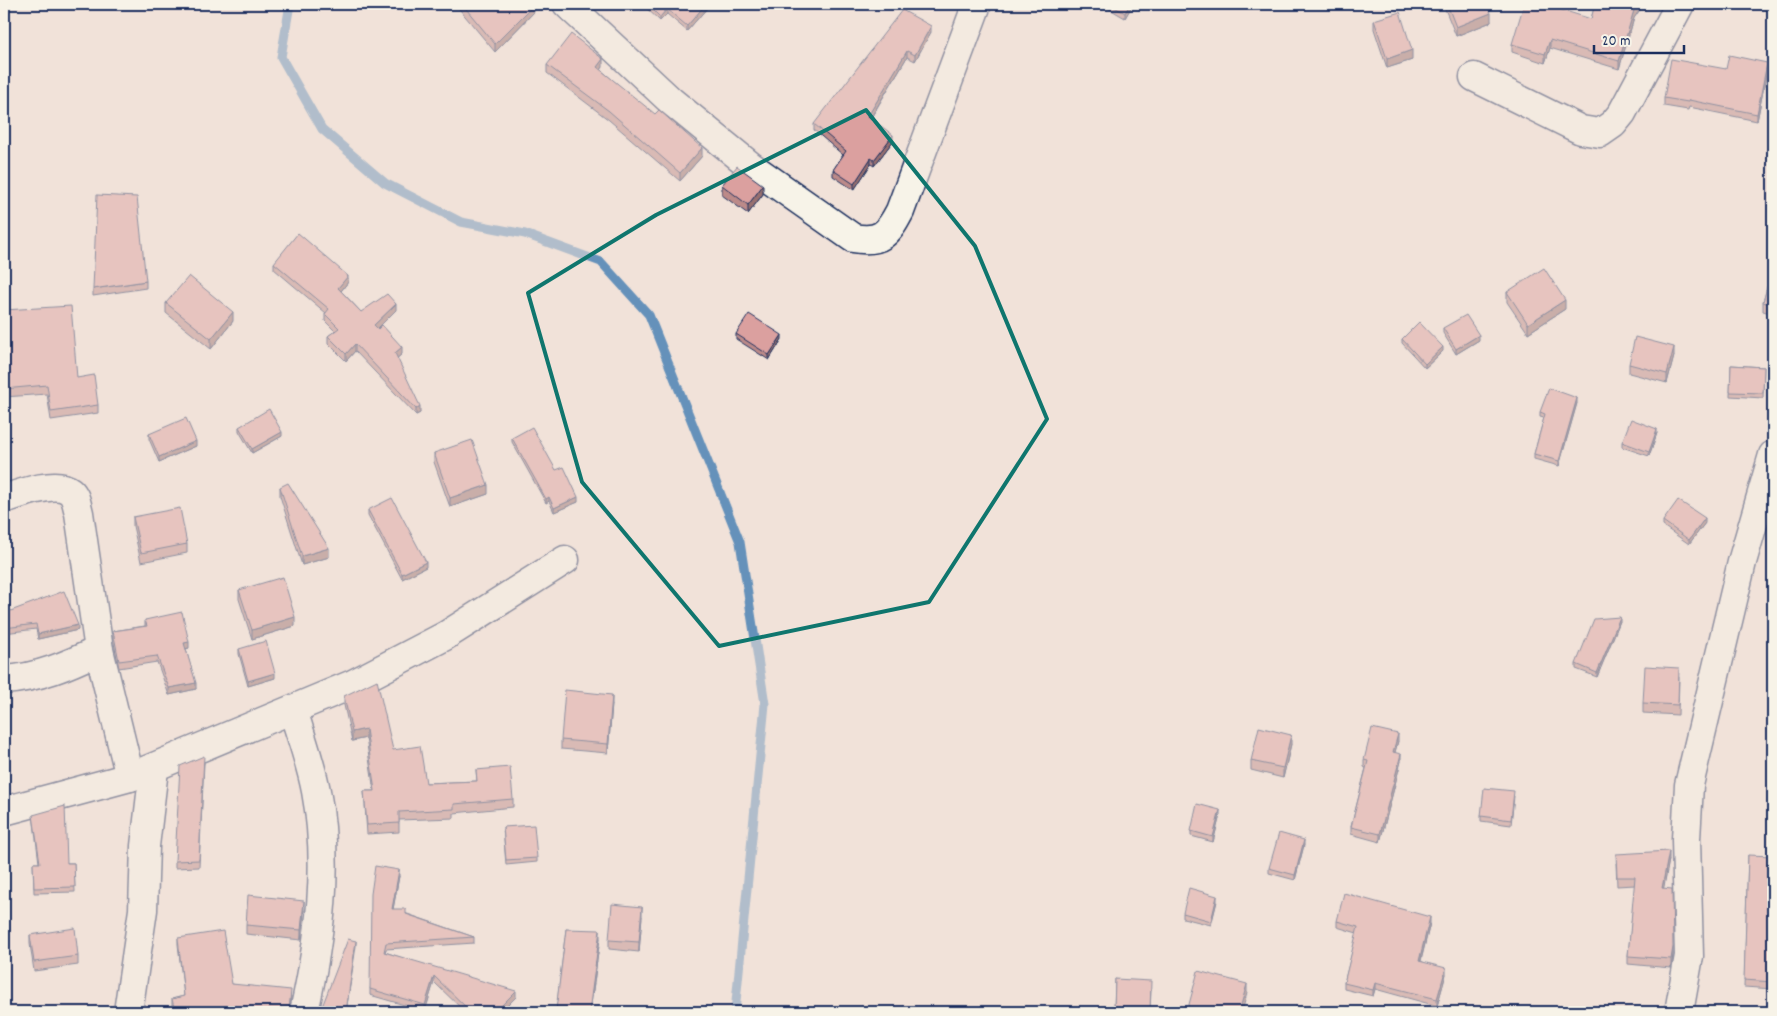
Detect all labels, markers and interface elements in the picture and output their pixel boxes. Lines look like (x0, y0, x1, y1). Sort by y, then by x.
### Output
scale bar (1594, 22, 1684, 54)
text: 20 m (1602, 31, 1630, 53)

